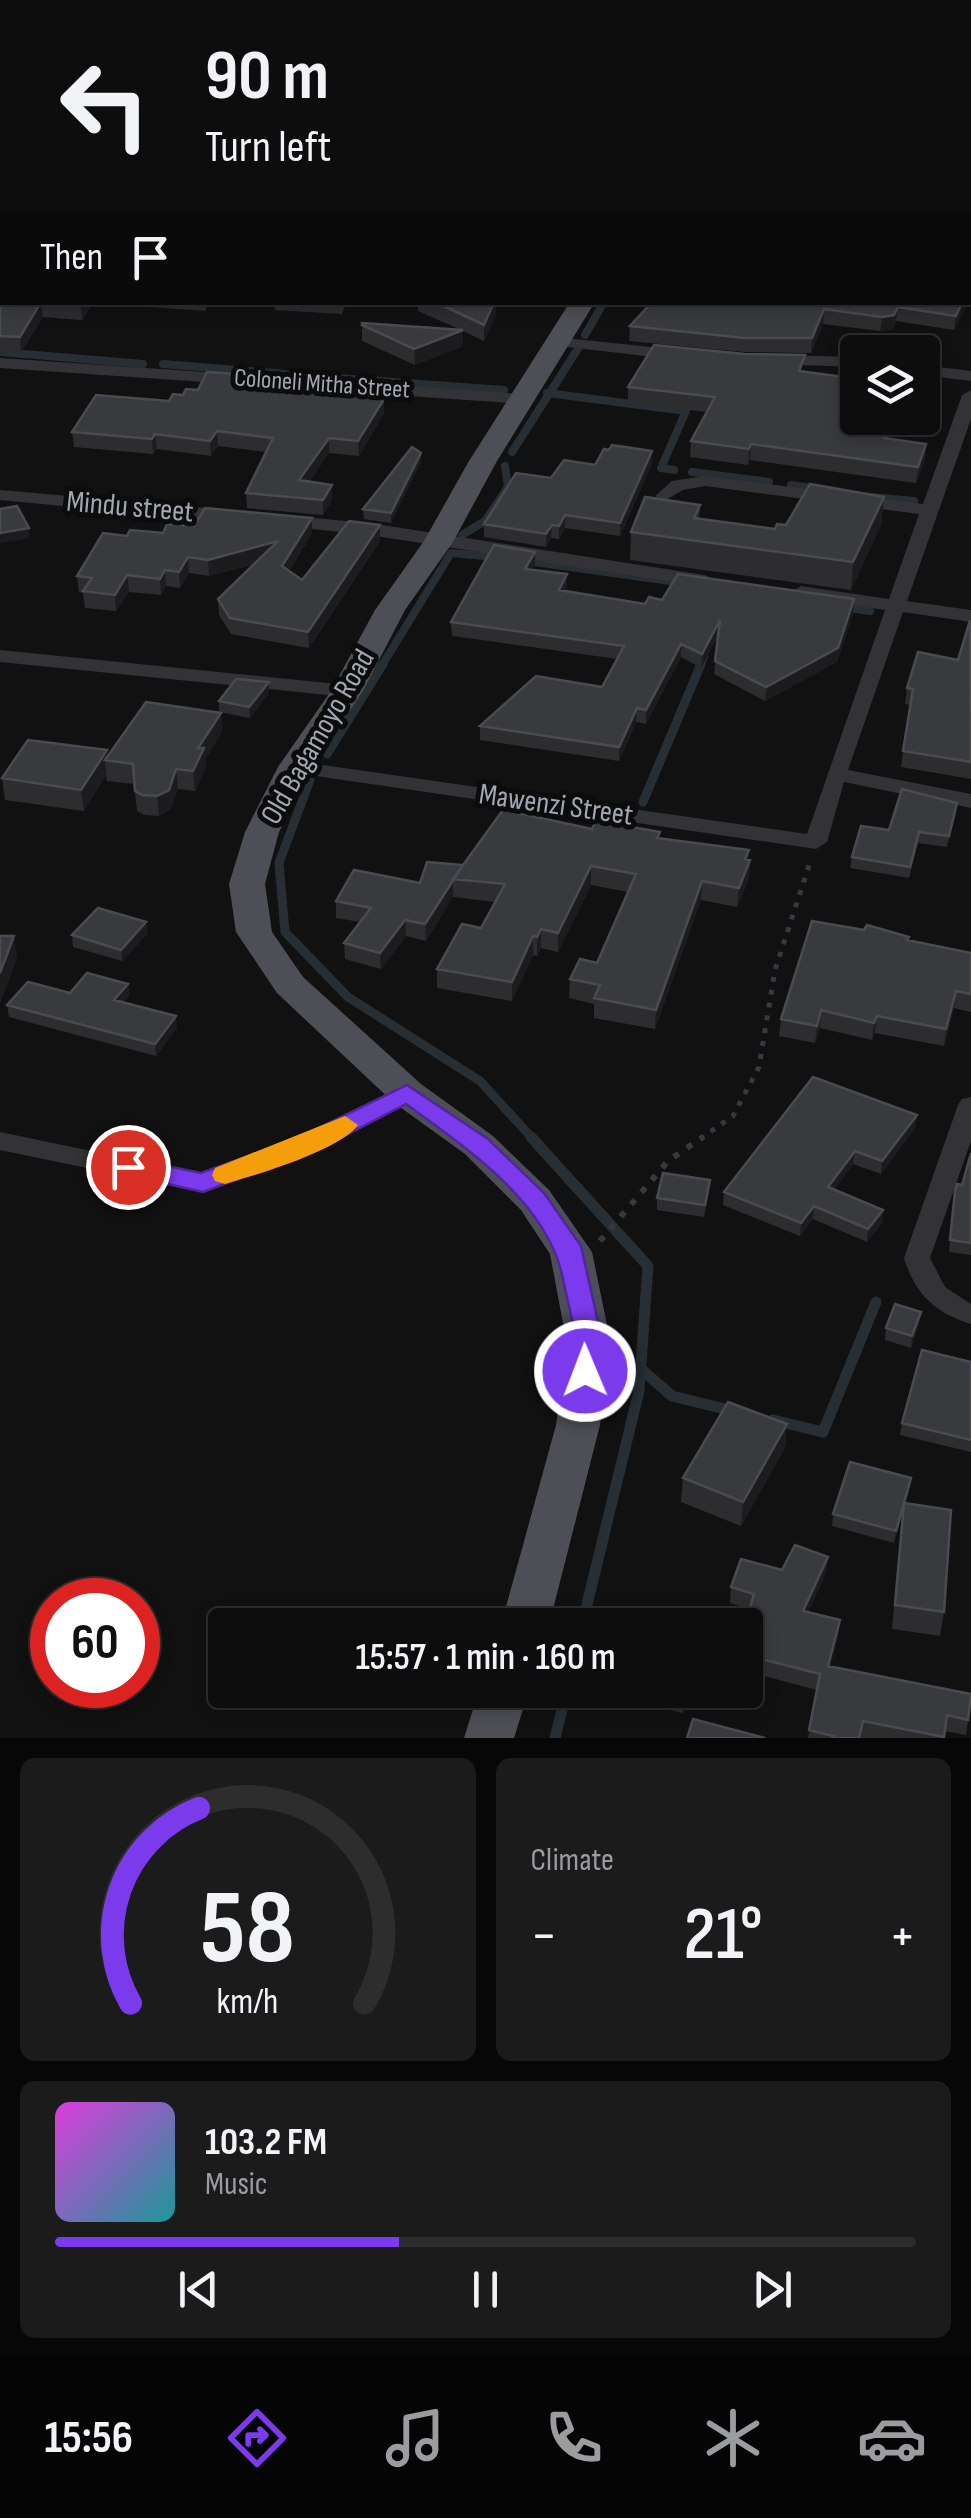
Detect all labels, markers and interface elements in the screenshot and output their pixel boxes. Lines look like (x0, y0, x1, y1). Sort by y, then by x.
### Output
text: 90 m (205, 35, 329, 119)
icon: left (40, 40, 170, 170)
text: Turn left (205, 120, 331, 175)
icon: arrive (123, 230, 178, 285)
text: Then (40, 235, 103, 280)
map controls (840, 335, 940, 435)
button: layers (840, 335, 940, 435)
street label: Coloneli Mitha Street (233, 362, 411, 406)
street label: Mindu street (65, 484, 195, 530)
street label: Old Bagamoyo Road (253, 643, 383, 831)
street label: Mawenzi Street (477, 776, 635, 834)
pin (86, 1125, 171, 1210)
icon: arrive (101, 1140, 156, 1195)
position arrow (533, 1319, 637, 1423)
speed limit sign: 60 (30, 1578, 160, 1708)
text: 15:57 · 1 min · 160 m (355, 1635, 616, 1680)
text: Climate (531, 1841, 614, 1880)
text: 58 (200, 1867, 295, 1992)
text: 21° (684, 1890, 763, 1981)
text: − (531, 1903, 557, 1970)
text: + (889, 1903, 916, 1970)
text: km/h (217, 1981, 279, 2024)
text: 103.2 FM (205, 2120, 327, 2165)
text: Music (205, 2165, 268, 2204)
icon: previous (171, 2262, 226, 2317)
icon: pause (458, 2262, 513, 2317)
icon: next (745, 2262, 800, 2317)
icon: directions (222, 2403, 292, 2473)
icon: music (380, 2403, 450, 2473)
icon: phone (539, 2403, 609, 2473)
icon: climate (698, 2403, 768, 2473)
icon: car (857, 2403, 927, 2473)
text: 15:56 (44, 2411, 133, 2466)

